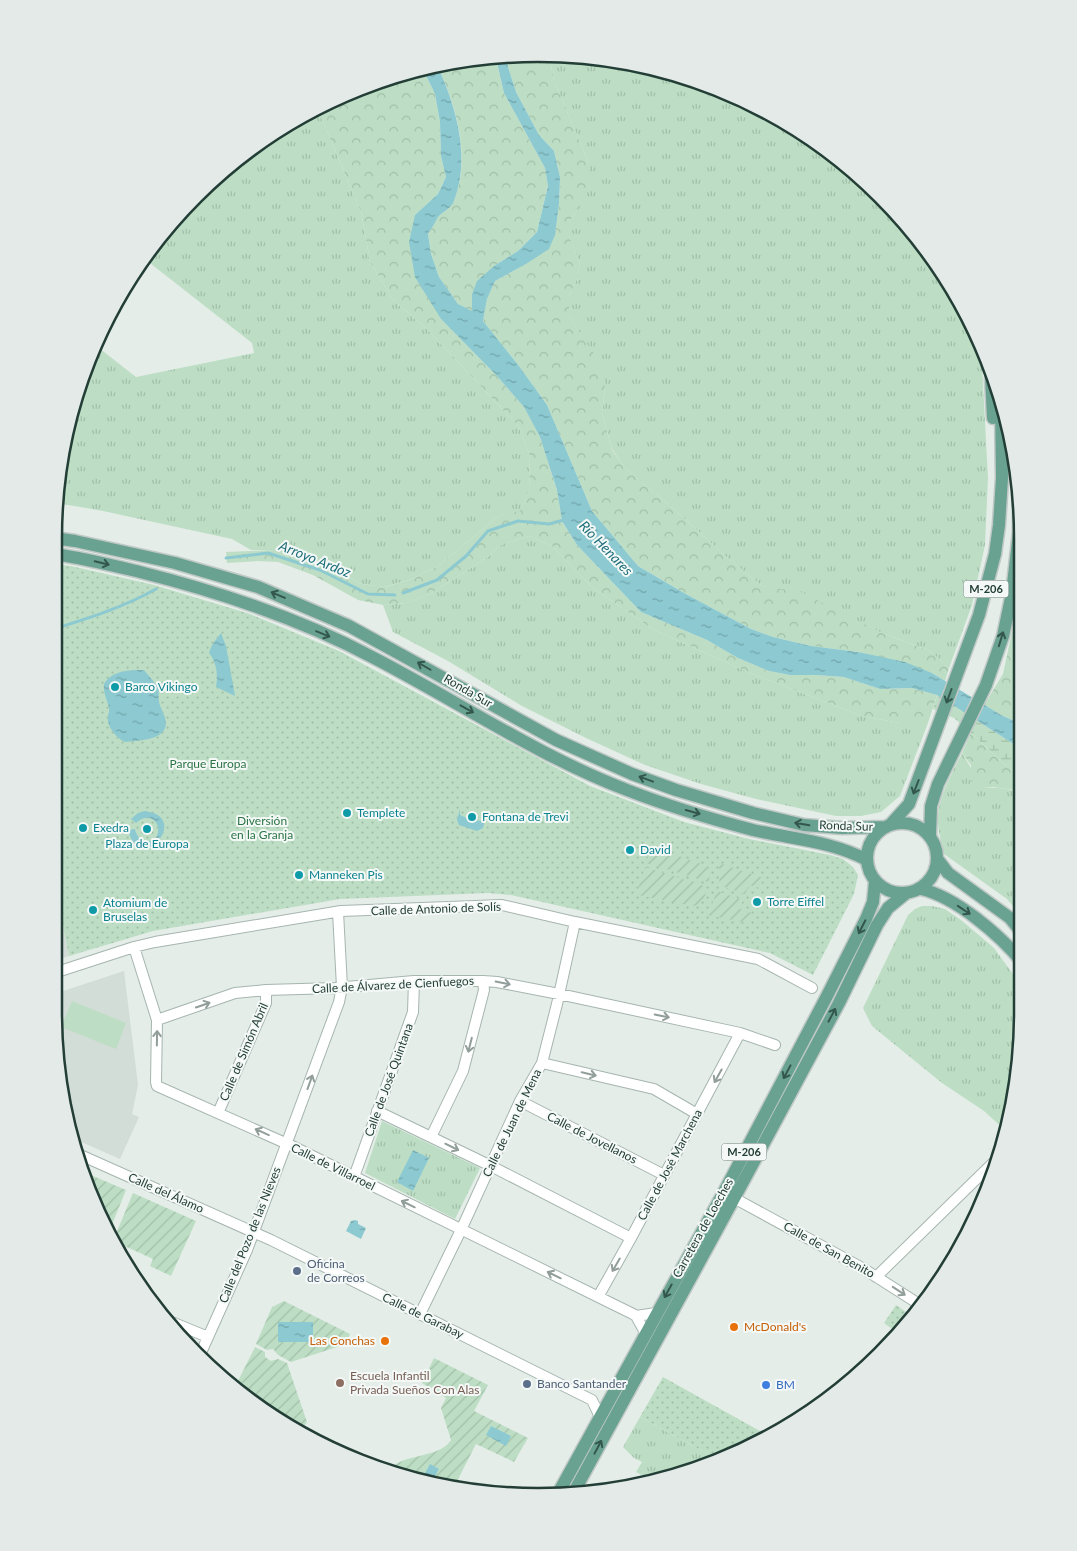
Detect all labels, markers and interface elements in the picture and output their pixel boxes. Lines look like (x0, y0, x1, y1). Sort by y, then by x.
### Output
water label: Río Henares (576, 517, 637, 579)
water label: Arroyo Ardoz (276, 536, 354, 581)
one-way arrow (93, 559, 109, 568)
road number: M-206 (964, 580, 1008, 598)
one-way arrow (270, 590, 285, 599)
one-way arrow (315, 629, 330, 639)
one-way arrow (997, 631, 1007, 647)
one-way arrow (417, 660, 431, 670)
street label: Ronda Sur (441, 671, 496, 711)
place label: Barco Vikingo (125, 679, 198, 694)
marker: Barco Vikingo (109, 681, 121, 693)
one-way arrow (944, 688, 953, 704)
one-way arrow (459, 704, 474, 714)
park label: Parque Europa (170, 756, 246, 771)
one-way arrow (638, 774, 654, 784)
one-way arrow (910, 779, 919, 794)
place label: Templete (357, 805, 405, 820)
marker: Templete (341, 807, 353, 819)
one-way arrow (685, 808, 701, 818)
place label: Fontana de Trevi (482, 809, 569, 824)
marker: Fontana de Trevi (466, 811, 478, 823)
park label: Diversión en la Granja (231, 813, 293, 842)
street label: Ronda Sur (819, 817, 874, 834)
one-way arrow (795, 818, 811, 828)
place label: Exedra (93, 820, 129, 835)
marker: Exedra (77, 822, 89, 834)
marker: Plaza de Europa (141, 823, 153, 835)
place label: Plaza de Europa (105, 836, 189, 851)
place label: David (640, 842, 671, 857)
marker: David (624, 844, 636, 856)
place label: Manneken Pis (309, 867, 383, 882)
marker: Manneken Pis (293, 869, 305, 881)
place label: Torre Eiffel (767, 894, 824, 909)
place label: Atomium de Bruselas (103, 895, 167, 924)
marker: Torre Eiffel (751, 896, 763, 908)
street label: Calle de Antonio de Solís (371, 899, 501, 918)
marker: Atomium de Bruselas (87, 904, 99, 916)
one-way arrow (956, 906, 970, 916)
one-way arrow (857, 919, 866, 934)
street label: Calle de Álvarez de Cienfuegos (312, 973, 474, 996)
one-way arrow (495, 979, 511, 989)
one-way arrow (195, 999, 211, 1009)
street label: Calle de Simón Abril (216, 1000, 271, 1103)
one-way arrow (827, 1008, 837, 1023)
one-way arrow (654, 1012, 670, 1021)
street label: Calle de José Quintana (361, 1021, 416, 1139)
one-way arrow (152, 1031, 161, 1047)
one-way arrow (465, 1037, 474, 1053)
one-way arrow (782, 1064, 792, 1079)
street label: Calle de Juan de Mena (479, 1066, 544, 1179)
one-way arrow (713, 1068, 722, 1083)
one-way arrow (581, 1070, 597, 1079)
one-way arrow (306, 1074, 315, 1090)
street label: Calle de José Marchena (634, 1107, 705, 1223)
street label: Calle de Jovellanos (545, 1108, 640, 1167)
one-way arrow (255, 1127, 270, 1137)
street label: Calle de Villarroel (289, 1140, 378, 1193)
one-way arrow (444, 1143, 459, 1152)
road number: M-206 (722, 1144, 766, 1160)
street label: Calle del Pozo de las Nieves (215, 1164, 284, 1305)
street label: Calle del Álamo (126, 1169, 207, 1216)
street label: Carretera de Loeches (669, 1175, 736, 1280)
one-way arrow (401, 1199, 416, 1208)
street label: Calle de San Benito (781, 1218, 878, 1281)
place label: Oficina de Correos (307, 1256, 365, 1285)
one-way arrow (610, 1258, 620, 1272)
marker: Oficina de Correos (291, 1265, 303, 1277)
one-way arrow (547, 1270, 562, 1279)
one-way arrow (663, 1284, 673, 1299)
one-way arrow (891, 1286, 905, 1296)
street label: Calle de Garabay (380, 1289, 467, 1342)
place label: McDonald's (744, 1319, 806, 1334)
marker: McDonald's (728, 1321, 740, 1333)
place label: Las Conchas (310, 1333, 375, 1348)
marker: Las Conchas (379, 1335, 391, 1347)
place label: Escuela Infantil Privada Sueños Con Alas (350, 1368, 479, 1397)
place label: Banco Santander (537, 1376, 627, 1391)
marker: Escuela Infantil Privada Sueños Con Alas (334, 1377, 346, 1389)
place label: BM (776, 1377, 795, 1392)
marker: Banco Santander (521, 1378, 533, 1390)
marker: BM (760, 1379, 772, 1391)
one-way arrow (593, 1440, 603, 1455)

